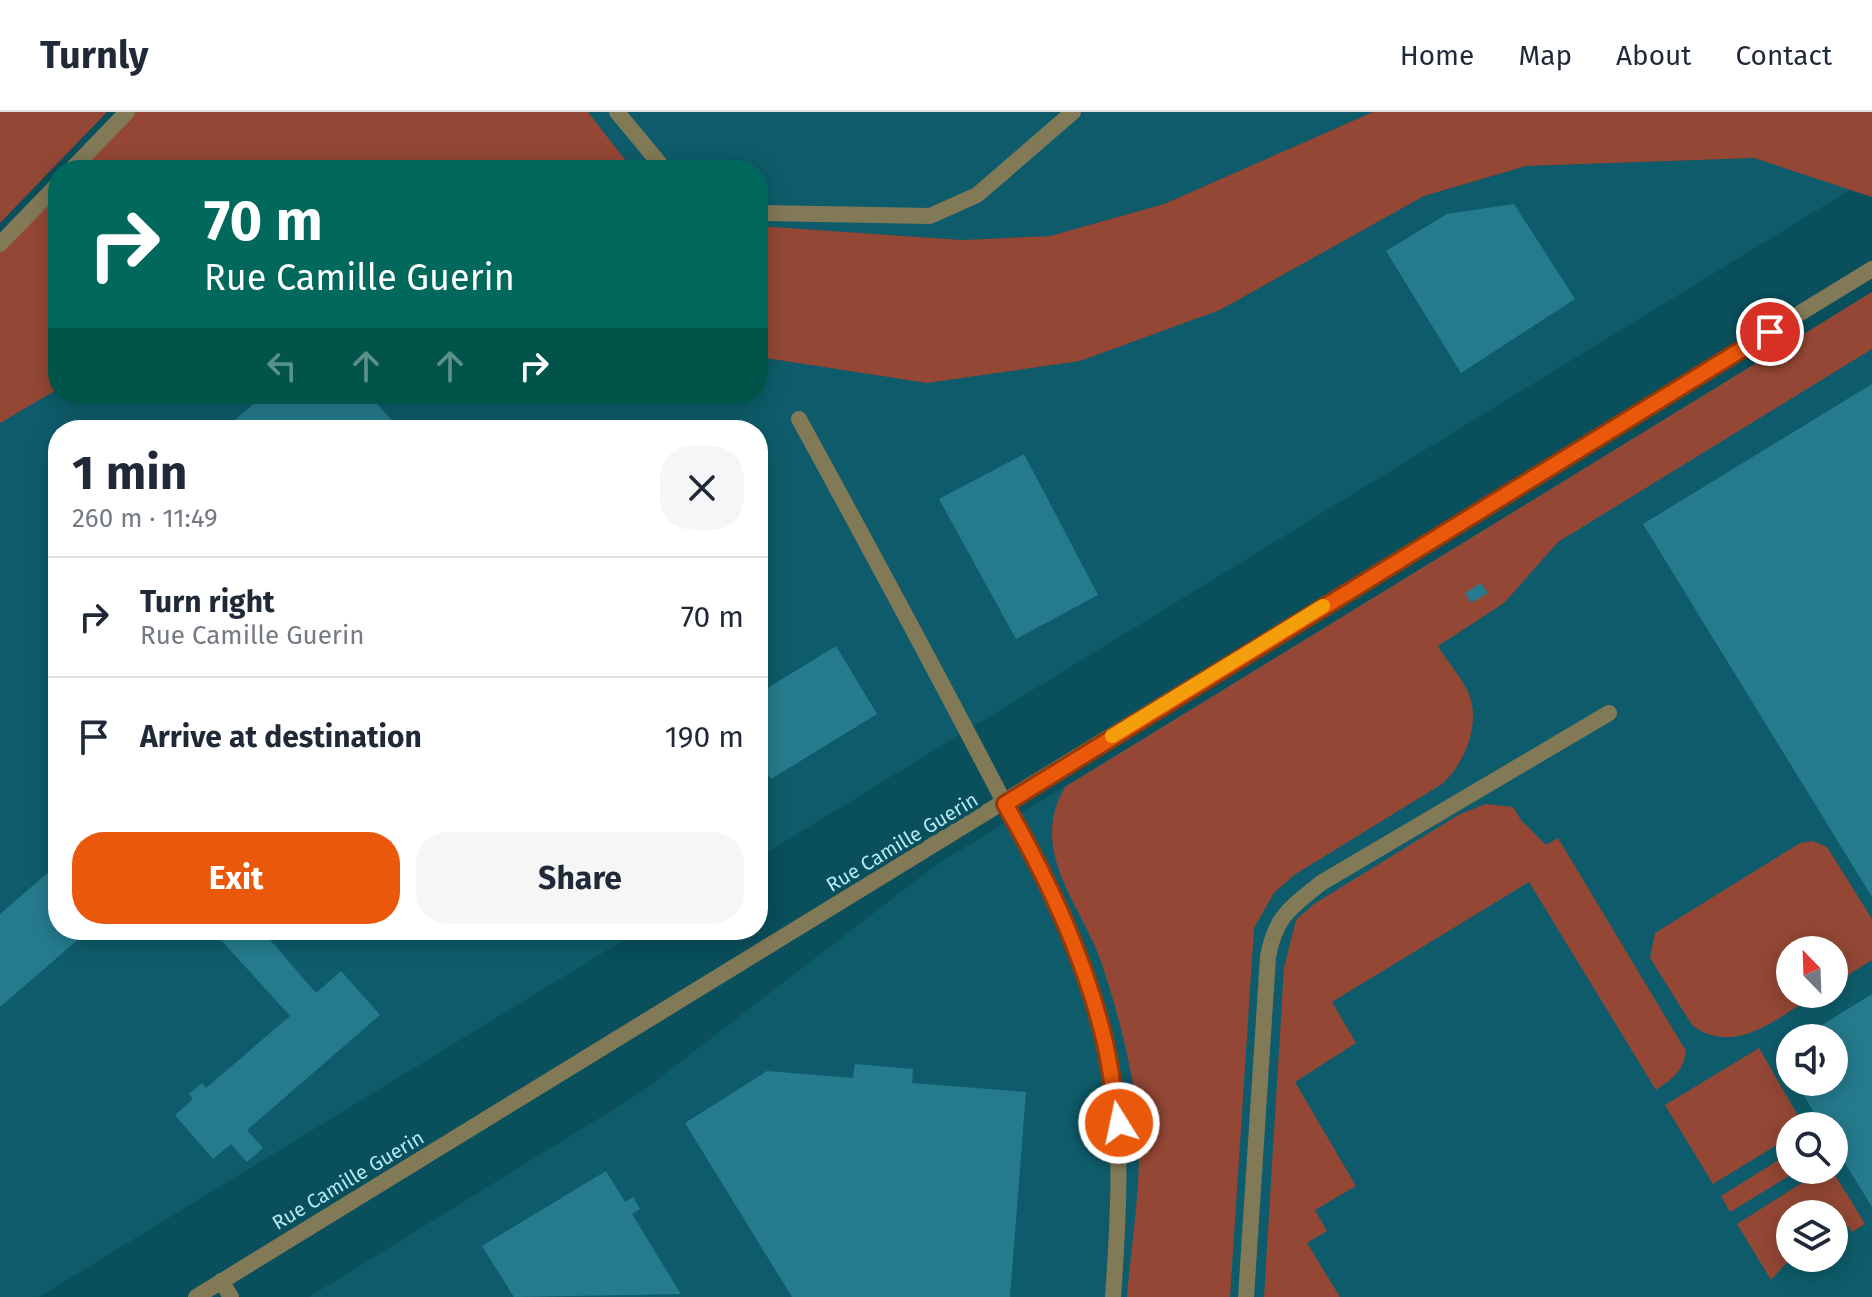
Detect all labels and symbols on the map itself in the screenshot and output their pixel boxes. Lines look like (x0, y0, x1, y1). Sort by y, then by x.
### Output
pin (1736, 298, 1804, 366)
street label: Rue Camille Guerin (822, 787, 982, 897)
north arrow (1776, 936, 1848, 1008)
position arrow (1077, 1081, 1161, 1165)
street label: Rue Camille Guerin (268, 1125, 428, 1235)

